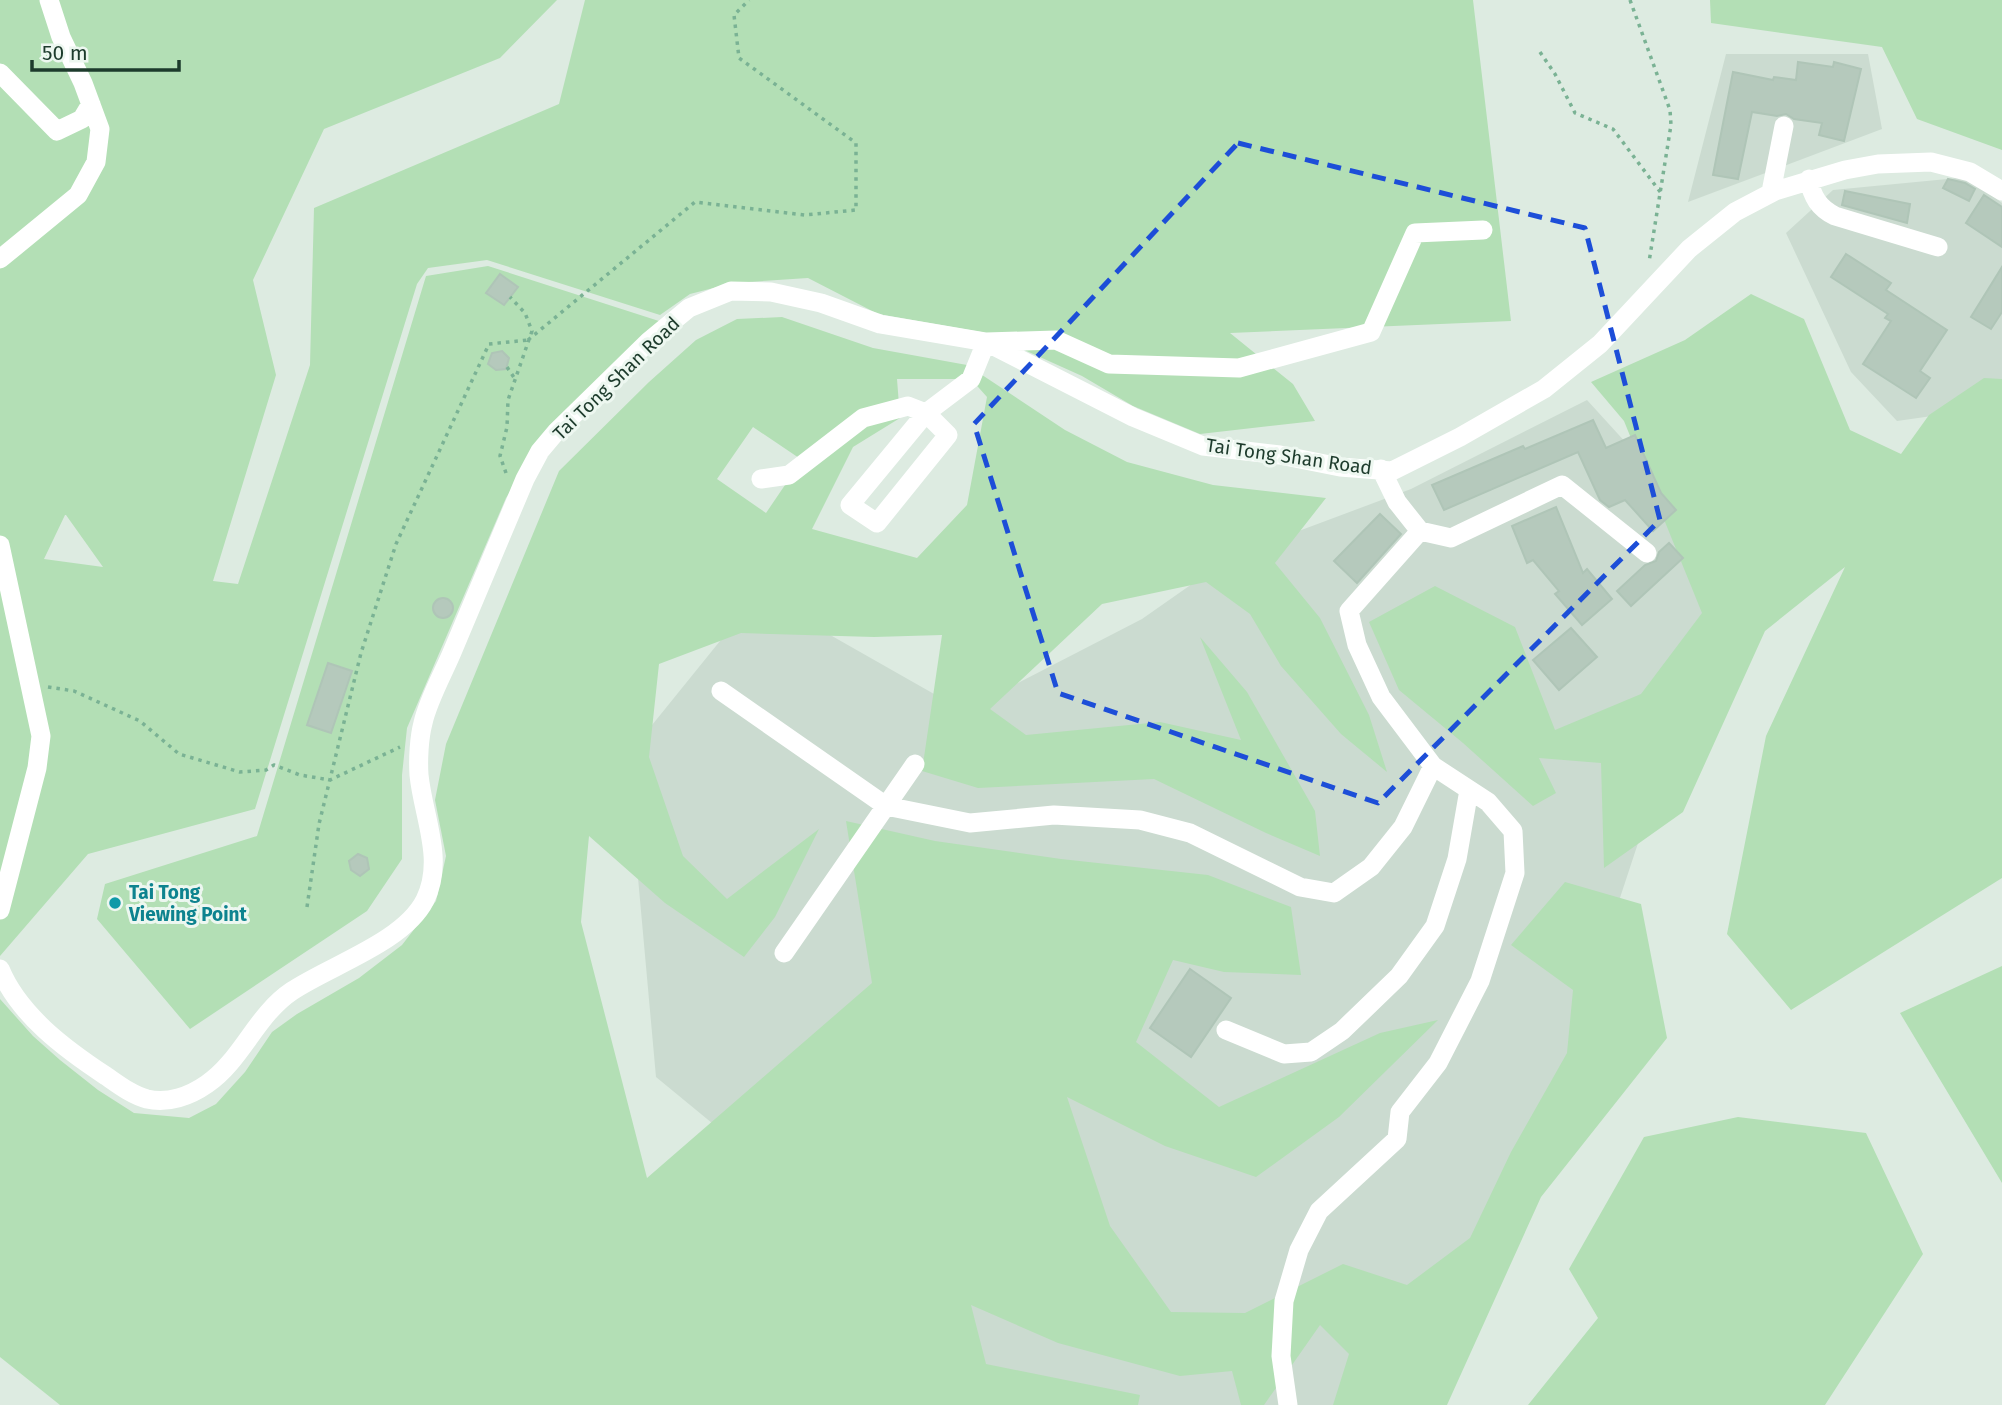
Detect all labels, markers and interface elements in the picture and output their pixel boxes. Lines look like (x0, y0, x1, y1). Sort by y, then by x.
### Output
scale bar (32, 28, 178, 72)
text: 50 m (42, 40, 88, 66)
street label: Tai Tong Shan Road (548, 312, 685, 445)
street label: Tai Tong Shan Road (1204, 433, 1373, 480)
place label: Tai Tong Viewing Point (128, 881, 247, 926)
marker: Tai Tong Viewing Point (107, 895, 123, 911)

